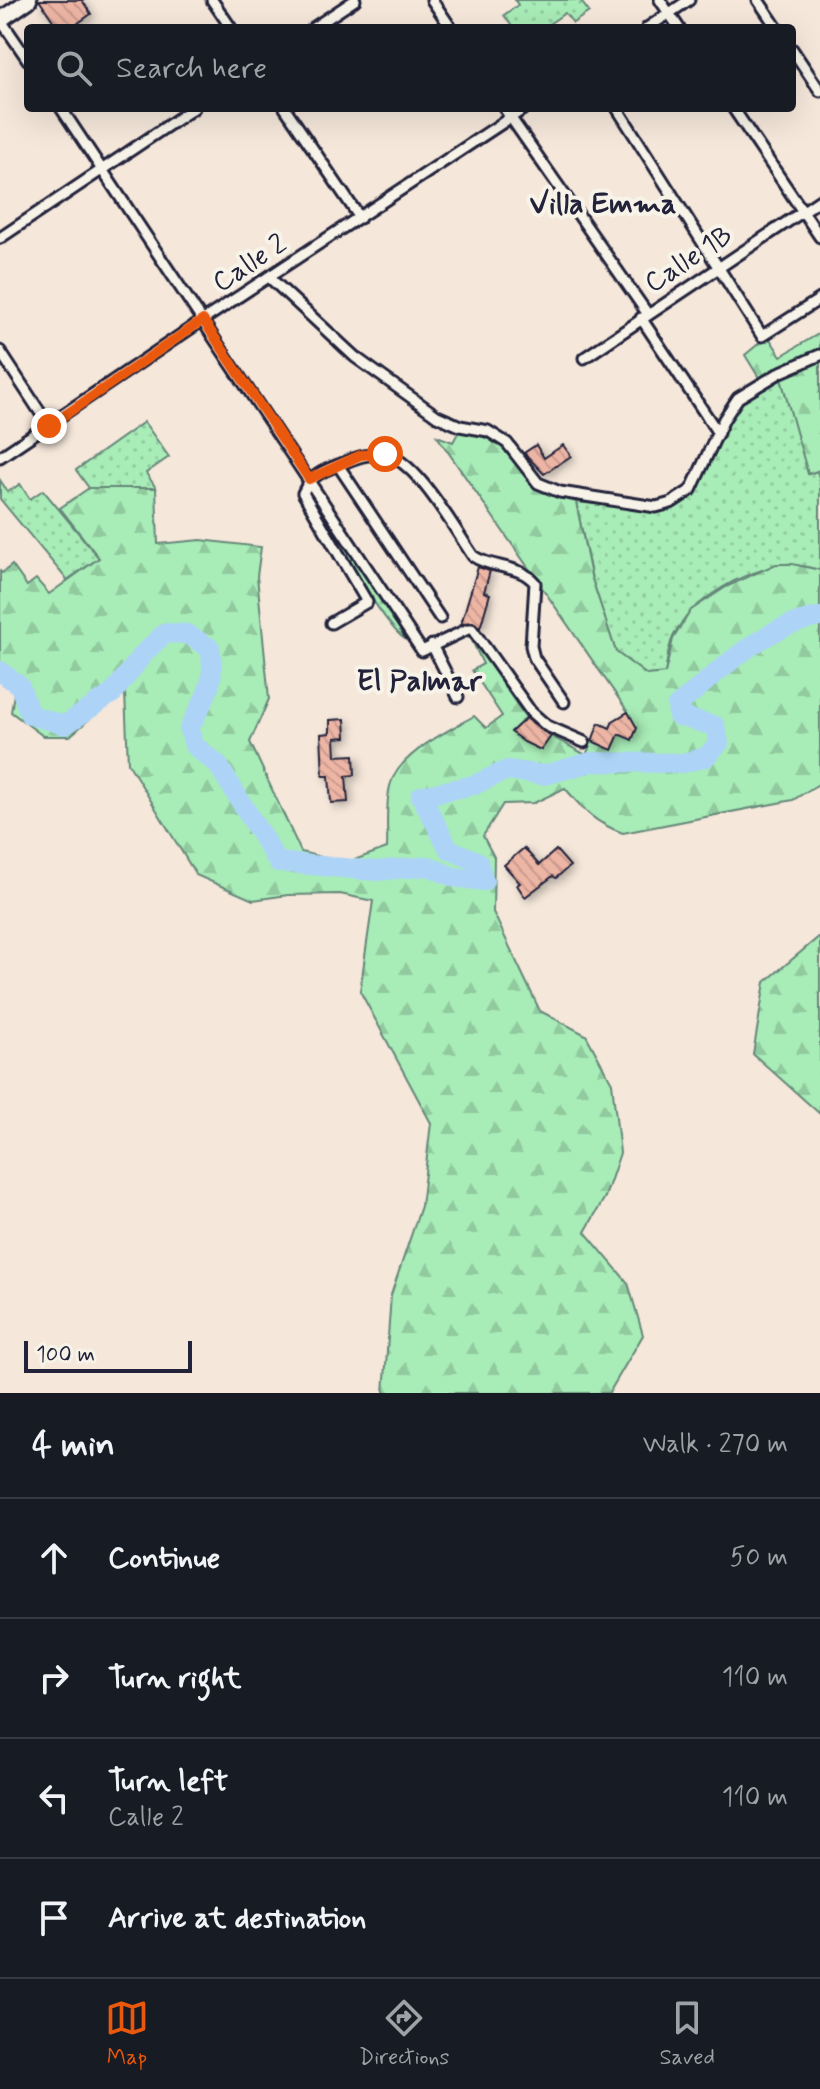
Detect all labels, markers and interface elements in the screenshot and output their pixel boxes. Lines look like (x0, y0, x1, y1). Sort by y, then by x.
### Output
search box (24, 24, 796, 112)
icon: search (52, 46, 96, 90)
text: Search here (116, 49, 267, 88)
district label: Villa Emma (530, 185, 676, 224)
street label: Calle 1B (638, 218, 740, 302)
street label: Calle 2 (206, 226, 294, 302)
route end (31, 408, 67, 444)
route start (367, 436, 403, 472)
district label: El Palmar (356, 662, 483, 701)
scale bar (24, 1337, 192, 1373)
text: 100 m (36, 1341, 95, 1369)
text: 4 min (32, 1423, 115, 1468)
text: Walk · 270 m (643, 1428, 788, 1462)
icon: ahead (32, 1536, 76, 1580)
text: Continue (108, 1539, 220, 1578)
text: 50 m (730, 1541, 788, 1575)
icon: right (32, 1656, 76, 1700)
text: Turn right (108, 1659, 241, 1698)
text: 110 m (722, 1661, 788, 1695)
text: Turn left (108, 1762, 228, 1801)
icon: left (32, 1776, 76, 1820)
text: 110 m (722, 1781, 788, 1815)
text: Calle 2 (108, 1801, 184, 1835)
icon: arrive (32, 1896, 76, 1940)
text: Arrive at destination (108, 1899, 366, 1938)
tab: Map (105, 1996, 149, 2072)
tab: Directions (359, 1996, 449, 2072)
tab: Saved (659, 1996, 715, 2072)

